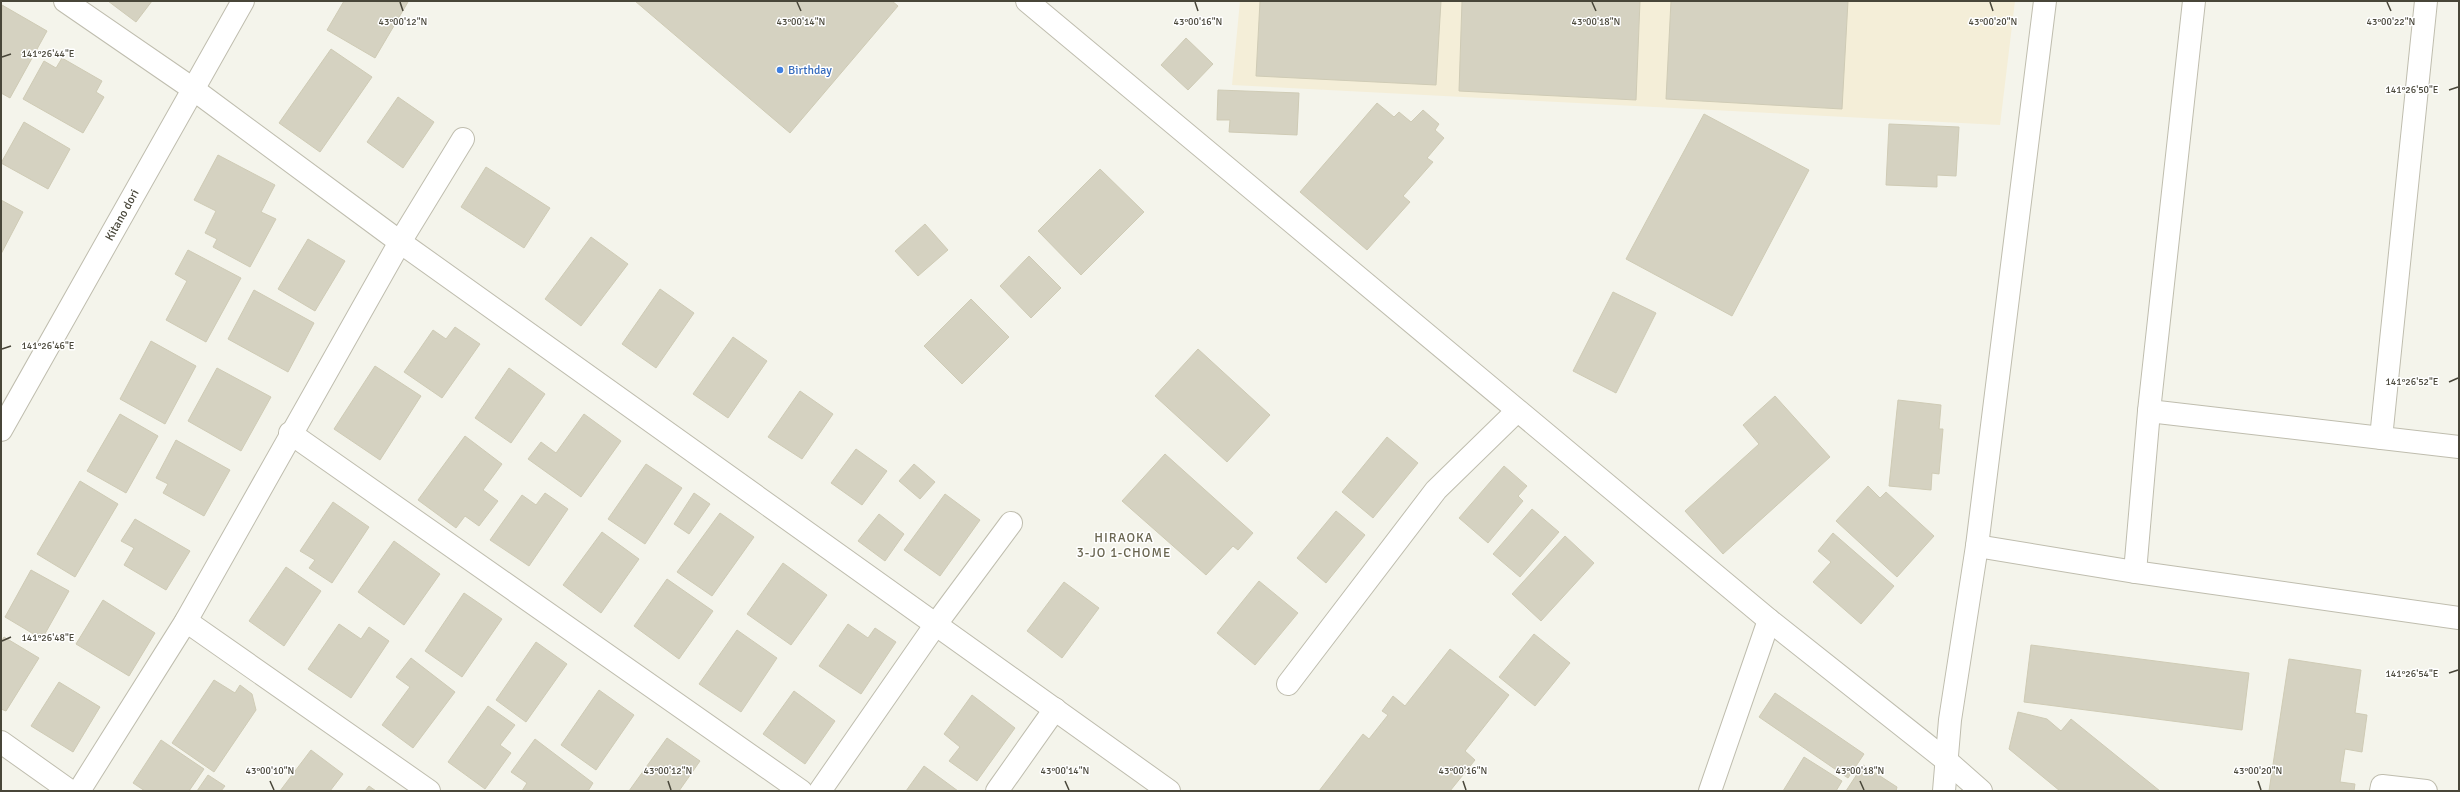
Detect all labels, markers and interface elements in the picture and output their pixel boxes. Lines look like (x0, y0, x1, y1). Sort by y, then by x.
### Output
text: 43°00'12"N (379, 16, 427, 28)
text: 43°00'14"N (777, 16, 825, 28)
text: 43°00'16"N (1174, 16, 1222, 28)
text: 43°00'18"N (1572, 16, 1620, 28)
text: 43°00'20"N (1969, 16, 2017, 28)
text: 43°00'22"N (2367, 16, 2415, 28)
text: 141°26'44"E (21, 48, 75, 60)
place label: Birthday (788, 63, 832, 78)
marker: Birthday (775, 65, 785, 75)
text: 141°26'50"E (2385, 84, 2439, 96)
street label: Kitano dori (102, 187, 143, 244)
text: 141°26'46"E (21, 340, 75, 352)
text: 141°26'52"E (2385, 376, 2439, 388)
district label: HIRAOKA 3-JO 1-CHOME (1077, 530, 1171, 561)
text: 141°26'48"E (21, 632, 75, 644)
text: 141°26'54"E (2385, 668, 2439, 680)
text: 43°00'10"N (246, 765, 294, 777)
text: 43°00'12"N (644, 765, 692, 777)
text: 43°00'14"N (1041, 765, 1089, 777)
text: 43°00'16"N (1439, 765, 1487, 777)
text: 43°00'18"N (1836, 765, 1884, 777)
text: 43°00'20"N (2234, 765, 2282, 777)

